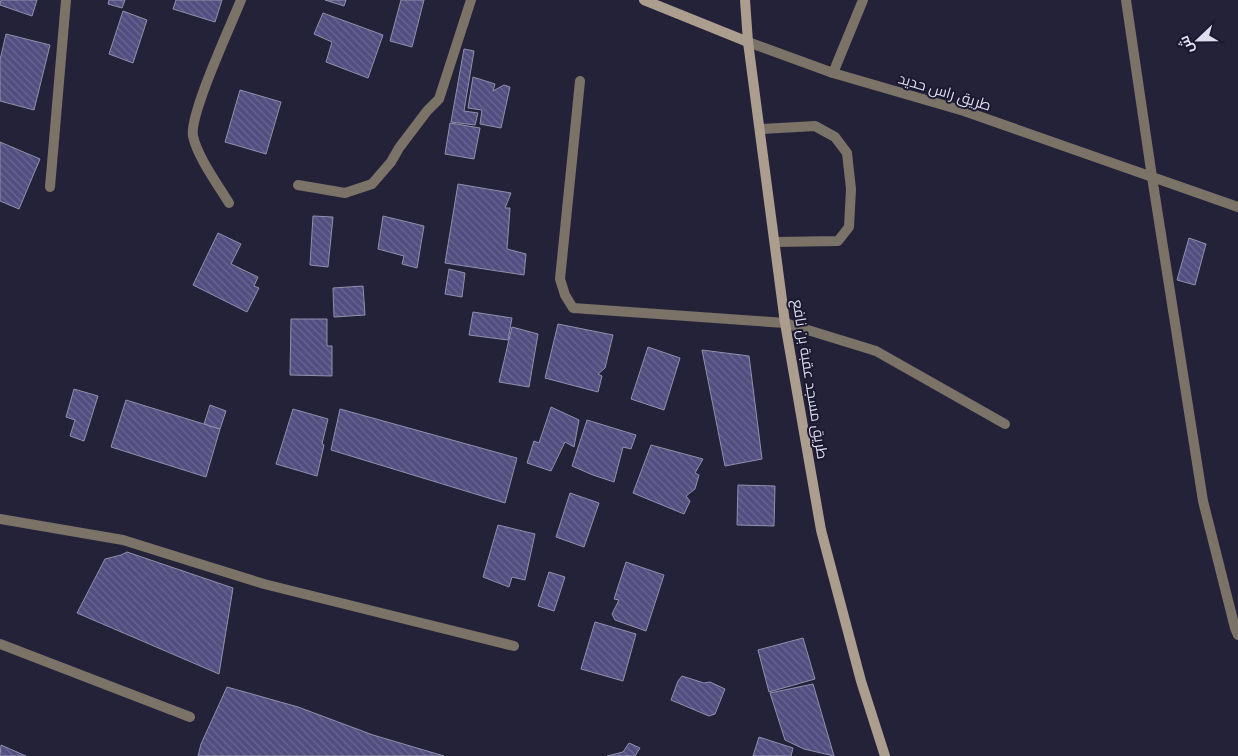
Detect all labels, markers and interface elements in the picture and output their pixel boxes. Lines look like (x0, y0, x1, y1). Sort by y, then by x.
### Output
north arrow (1173, 15, 1223, 65)
text: ش (1173, 33, 1198, 57)
street label: طريق راس حديد (896, 67, 994, 116)
street label: طريق مسجد عقبة بن نافع (787, 298, 834, 461)

